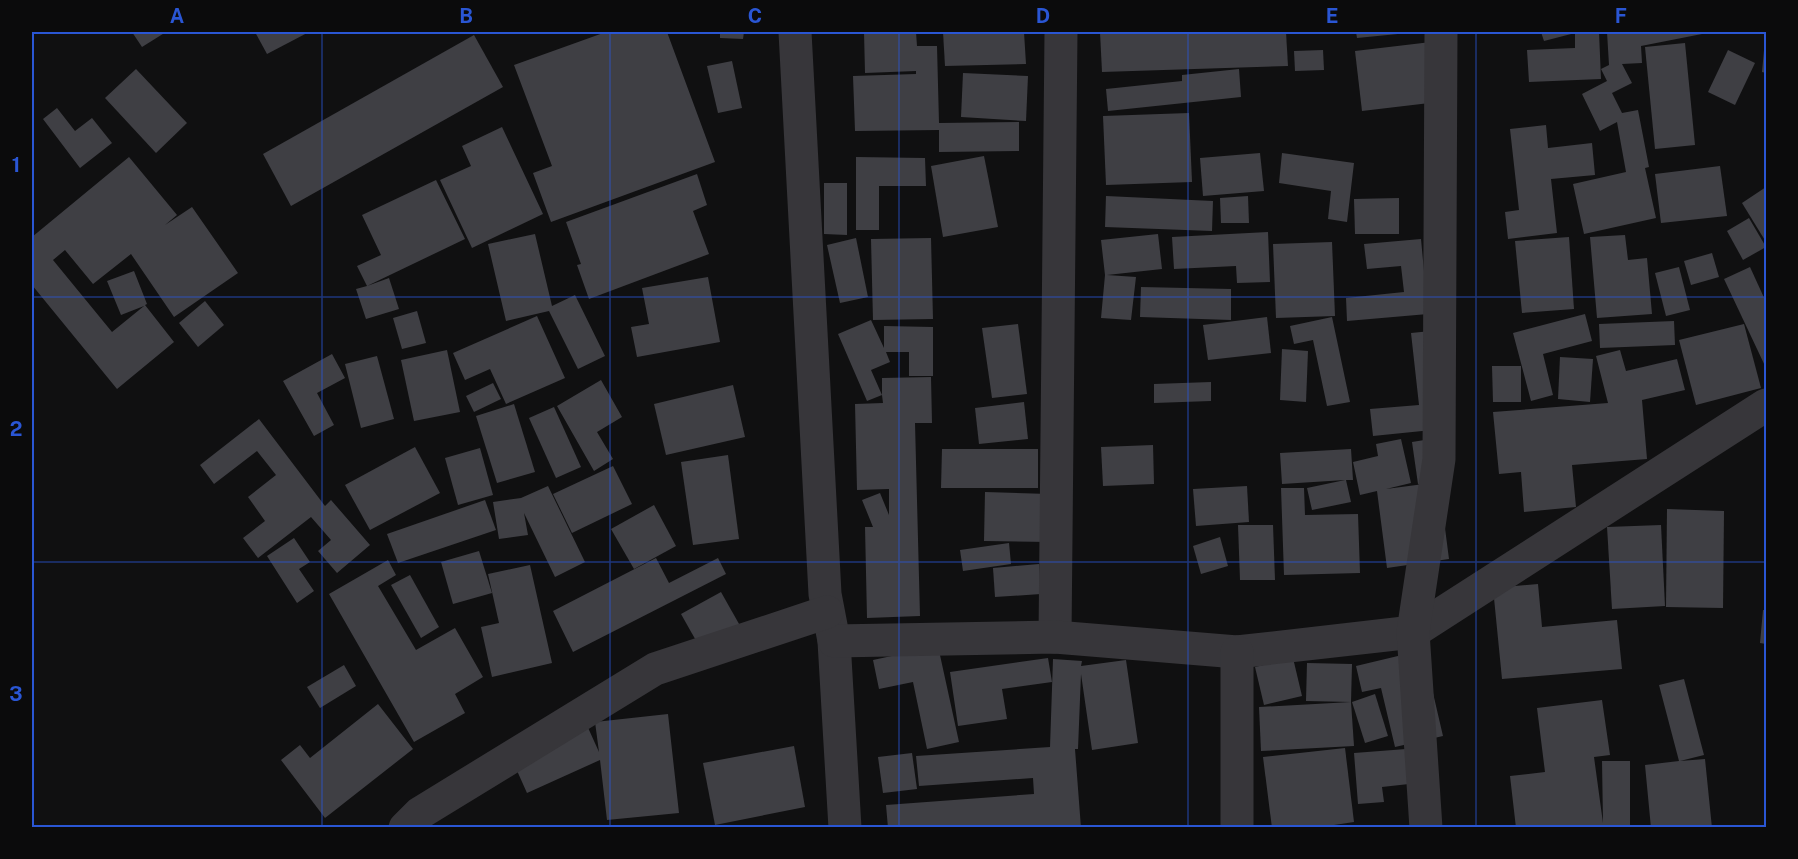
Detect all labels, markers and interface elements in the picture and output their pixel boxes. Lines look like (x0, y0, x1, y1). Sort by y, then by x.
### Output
text: A (170, 4, 184, 28)
text: B (459, 4, 473, 28)
text: C (748, 4, 762, 28)
text: D (1036, 4, 1050, 28)
text: E (1326, 4, 1338, 28)
text: F (1615, 4, 1627, 28)
text: 1 (12, 153, 20, 177)
text: 2 (10, 417, 22, 441)
text: 3 (9, 682, 23, 706)

